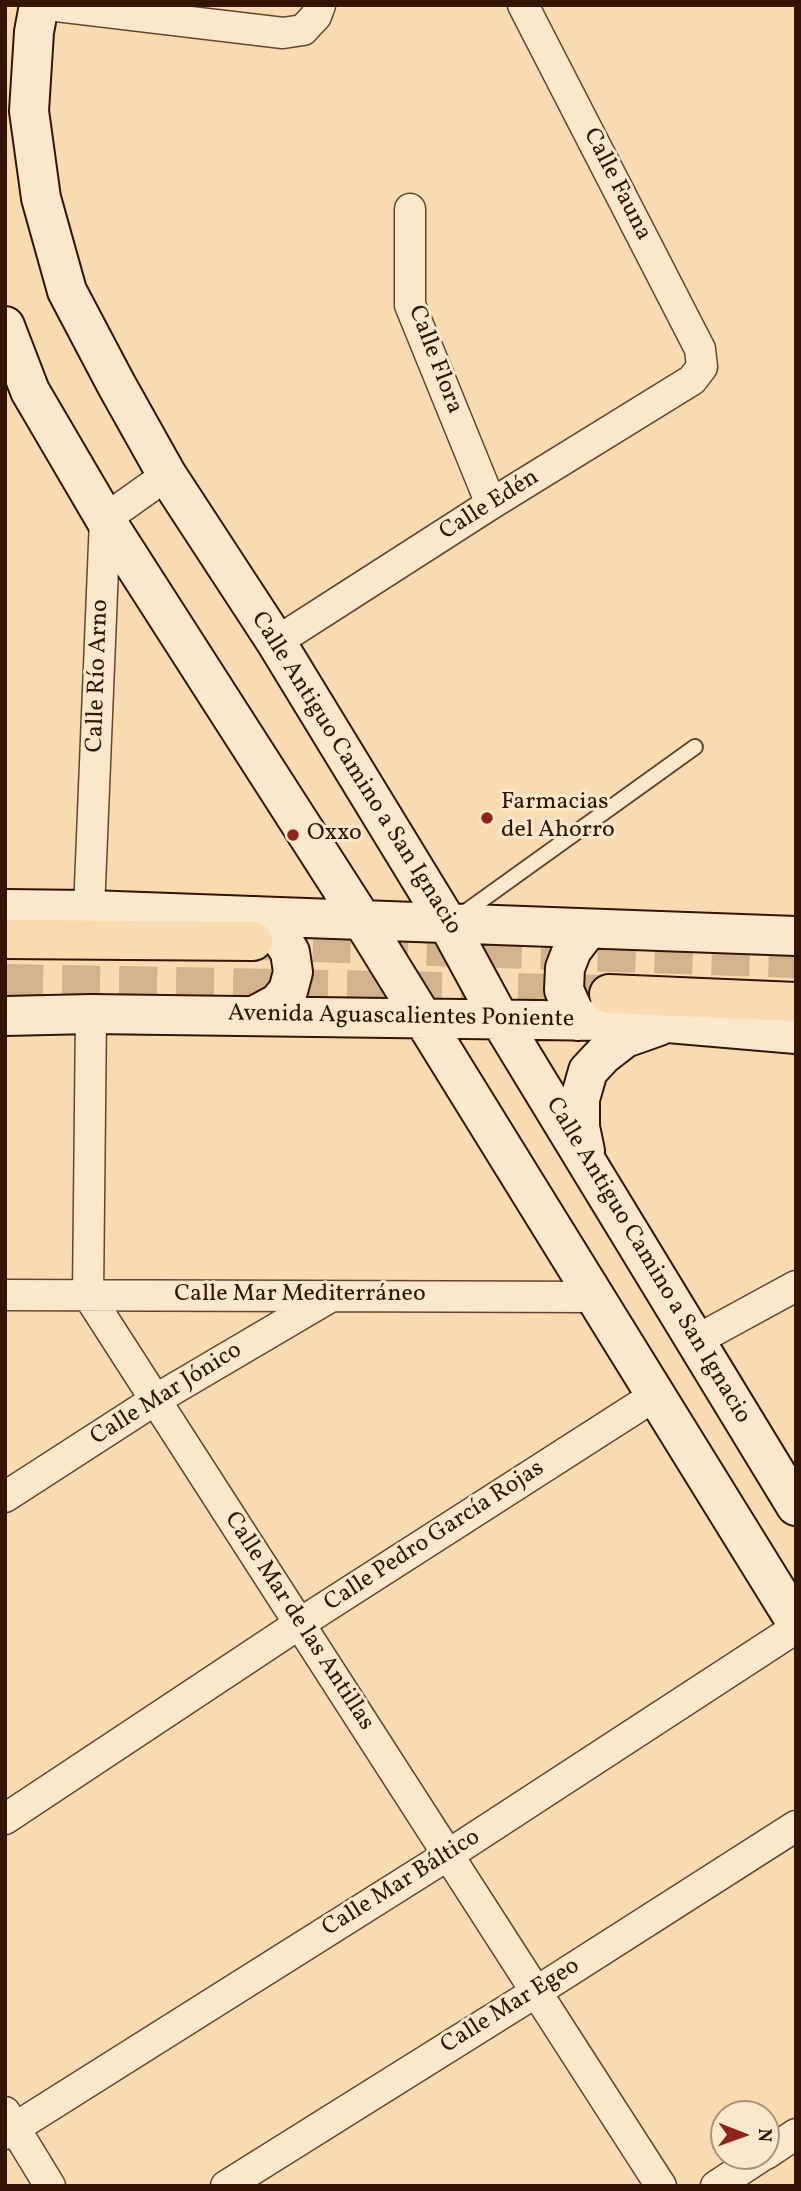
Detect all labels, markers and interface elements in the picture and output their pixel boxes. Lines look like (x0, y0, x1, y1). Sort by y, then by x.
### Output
street label: Calle Fauna (575, 124, 657, 246)
street label: Calle Flora (400, 302, 468, 418)
street label: Calle Edén (435, 464, 545, 548)
street label: Calle Río Arno (82, 599, 116, 753)
street label: Calle Antiguo Camino a San Ignacio (243, 607, 467, 941)
place label: Farmacias del Ahorro (501, 790, 615, 846)
marker: Farmacias del Ahorro (479, 810, 495, 826)
place label: Oxxo (307, 821, 362, 849)
marker: Oxxo (285, 827, 301, 843)
street label: Avenida Aguascalientes Poniente (228, 1001, 574, 1035)
street label: Calle Antiguo Camino a San Ignacio (538, 1093, 756, 1429)
street label: Calle Mar Mediterráneo (174, 1282, 426, 1310)
street label: Calle Mar Jónico (86, 1337, 248, 1453)
street label: Calle Pedro García Rojas (320, 1455, 550, 1619)
street label: Calle Mar de las Antillas (217, 1507, 379, 1737)
street label: Calle Mar Báltico (318, 1824, 486, 1944)
street label: Calle Mar Egeo (436, 1953, 586, 2061)
north arrow (710, 2100, 780, 2170)
text: N (751, 2128, 777, 2142)

